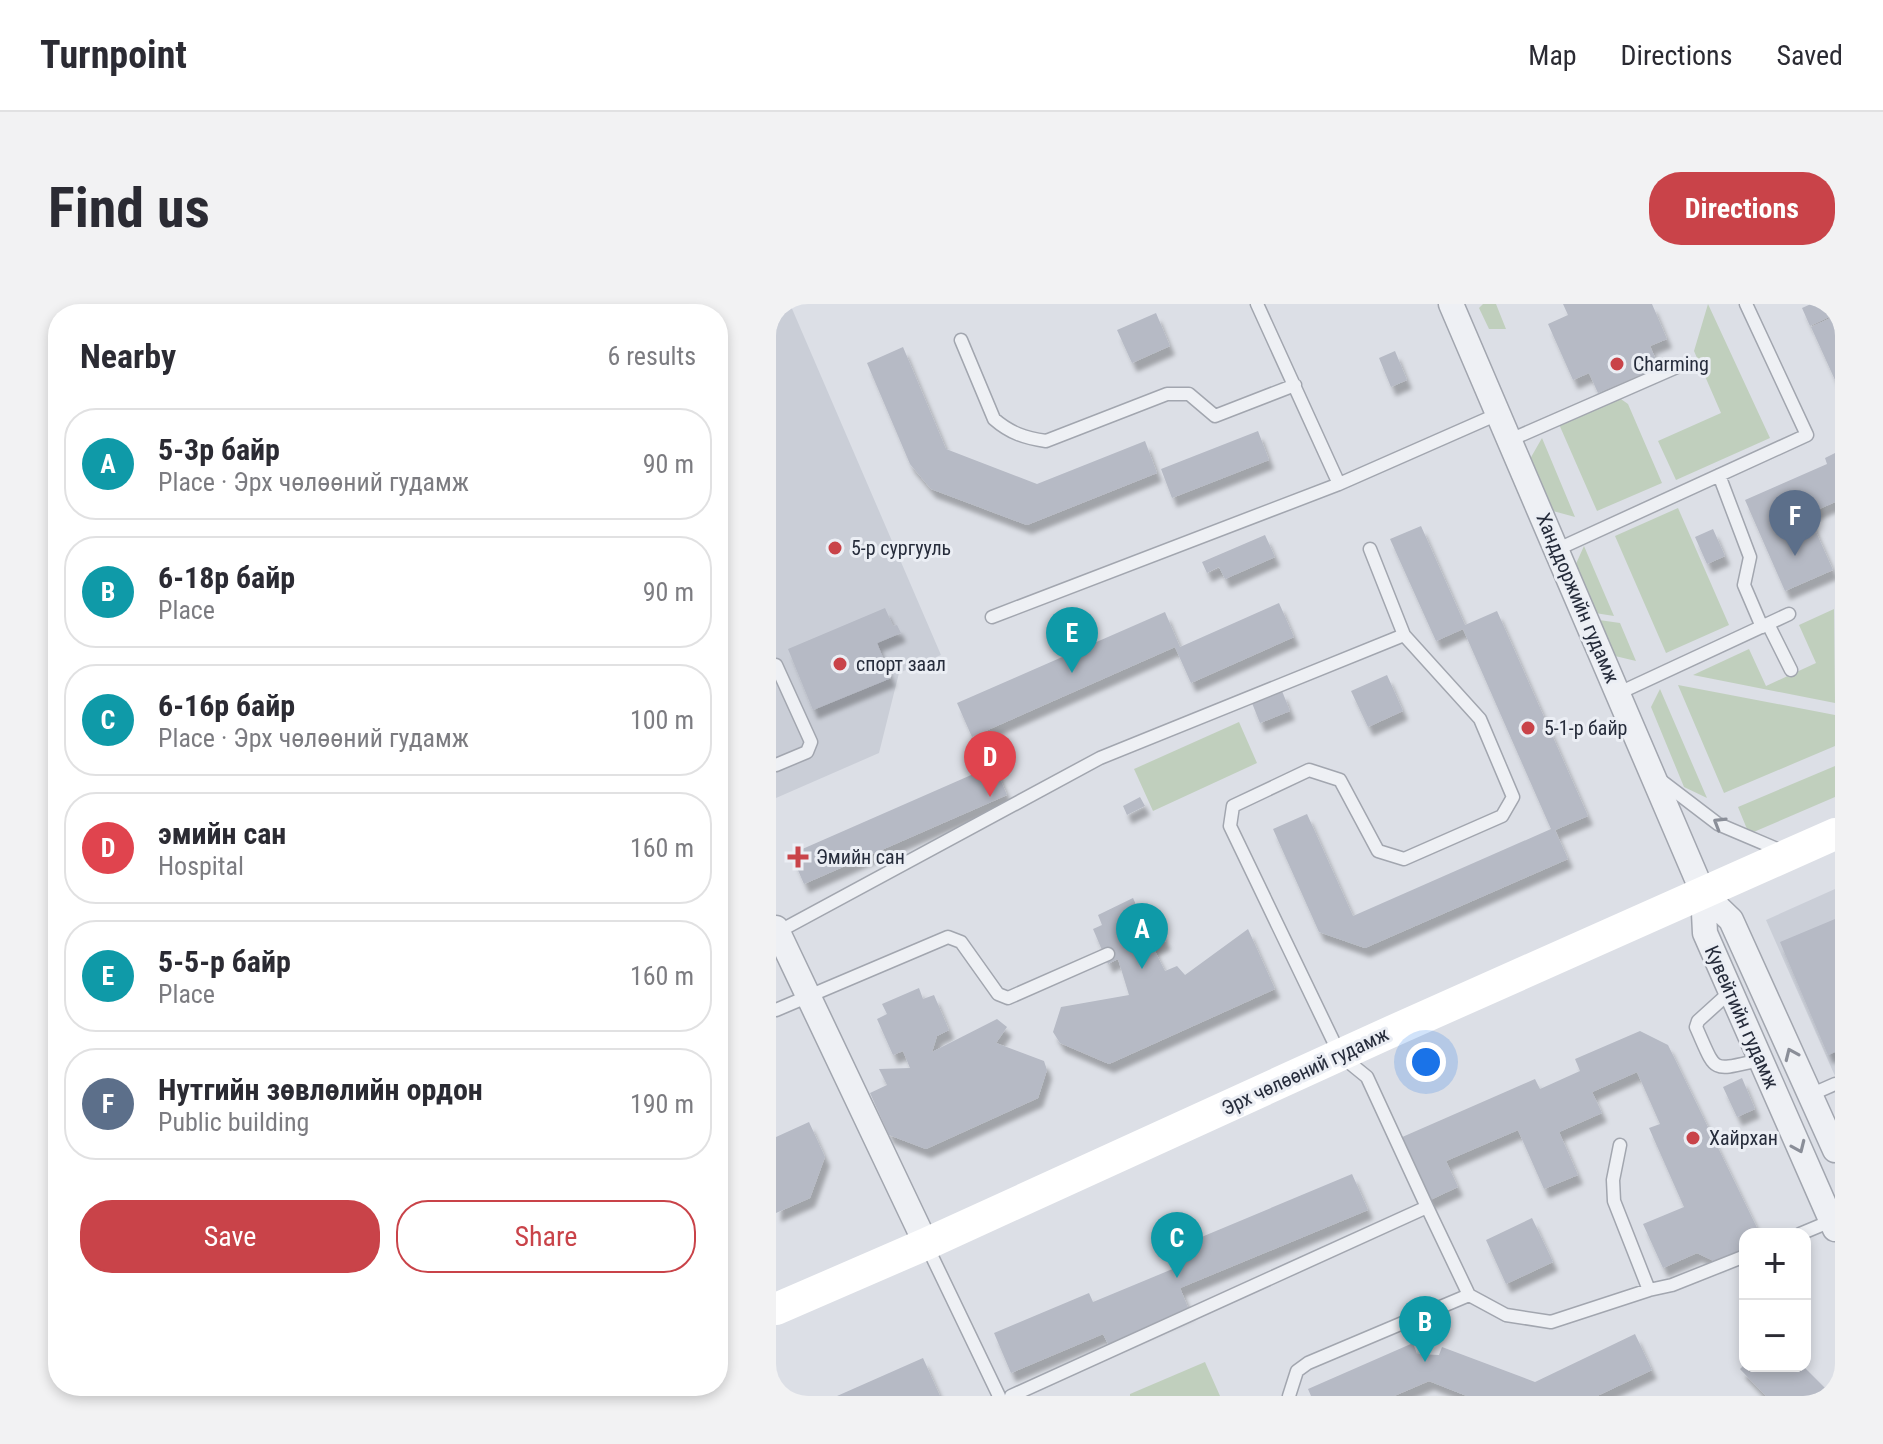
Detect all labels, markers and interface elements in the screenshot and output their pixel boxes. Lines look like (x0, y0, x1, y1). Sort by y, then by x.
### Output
text: Turnpoint (40, 33, 187, 77)
text: Map (1528, 39, 1577, 72)
text: Directions (1621, 39, 1732, 72)
text: Saved (1776, 39, 1843, 72)
button: Directions (1649, 172, 1835, 245)
text: Find us (48, 175, 210, 241)
text: Nearby (80, 336, 176, 376)
text: 6 results (607, 341, 696, 371)
place label: Charming (1633, 352, 1709, 376)
marker: Charming (1608, 355, 1626, 373)
text: 5-3р байр (158, 432, 280, 467)
text: A (100, 449, 116, 479)
text: 90 m (643, 449, 694, 479)
text: Place · Эрх чөлөөний гудамж (158, 467, 469, 497)
pin: F (1769, 490, 1821, 556)
street label: Ханддоржийн гудамж (1531, 509, 1625, 687)
place label: 5-р сургууль (851, 536, 951, 560)
marker: 5-р сургууль (826, 539, 844, 557)
text: 6-18р байр (158, 560, 295, 595)
text: B (101, 577, 115, 607)
text: 90 m (643, 577, 694, 607)
text: Place (158, 595, 215, 625)
pin: E (1046, 607, 1098, 673)
place label: спорт заал (856, 652, 946, 676)
marker: спорт заал (831, 655, 849, 673)
text: 6-16р байр (158, 688, 295, 723)
text: C (101, 705, 115, 735)
text: 100 m (630, 705, 694, 735)
place label: 5-1-р байр (1544, 716, 1627, 740)
marker: 5-1-р байр (1519, 719, 1537, 737)
text: Place · Эрх чөлөөний гудамж (158, 723, 469, 753)
pin: D (964, 731, 1016, 797)
text: эмийн сан (158, 816, 286, 851)
one-way arrow (1713, 817, 1728, 833)
text: D (101, 833, 115, 863)
text: 160 m (630, 833, 694, 863)
place label: Эмийн сан (816, 845, 905, 869)
marker: Эмийн сан (787, 846, 809, 868)
text: Hospital (158, 851, 244, 881)
pin: A (1116, 903, 1168, 969)
street label: Кувейтийн гудамж (1700, 942, 1784, 1092)
text: 5-5-р байр (158, 944, 291, 979)
text: E (102, 961, 114, 991)
text: 160 m (630, 961, 694, 991)
text: Place (158, 979, 215, 1009)
street label: Эрх чөлөөний гудамж (1218, 1022, 1392, 1120)
your location (1406, 1042, 1446, 1082)
one-way arrow (1785, 1048, 1801, 1062)
text: Нутгийн зөвлөлийн ордон (158, 1072, 483, 1107)
text: F (102, 1089, 114, 1119)
text: 190 m (630, 1089, 694, 1119)
text: Public building (158, 1107, 309, 1137)
place label: Хайрхан (1709, 1126, 1778, 1150)
marker: Хайрхан (1684, 1129, 1702, 1147)
one-way arrow (1789, 1139, 1805, 1153)
button: Save (80, 1200, 380, 1273)
button: Share (396, 1200, 696, 1273)
pin: C (1151, 1212, 1203, 1278)
map controls (1739, 1228, 1811, 1372)
button: + (1739, 1228, 1811, 1300)
pin: B (1399, 1296, 1451, 1362)
button: − (1739, 1300, 1811, 1372)

